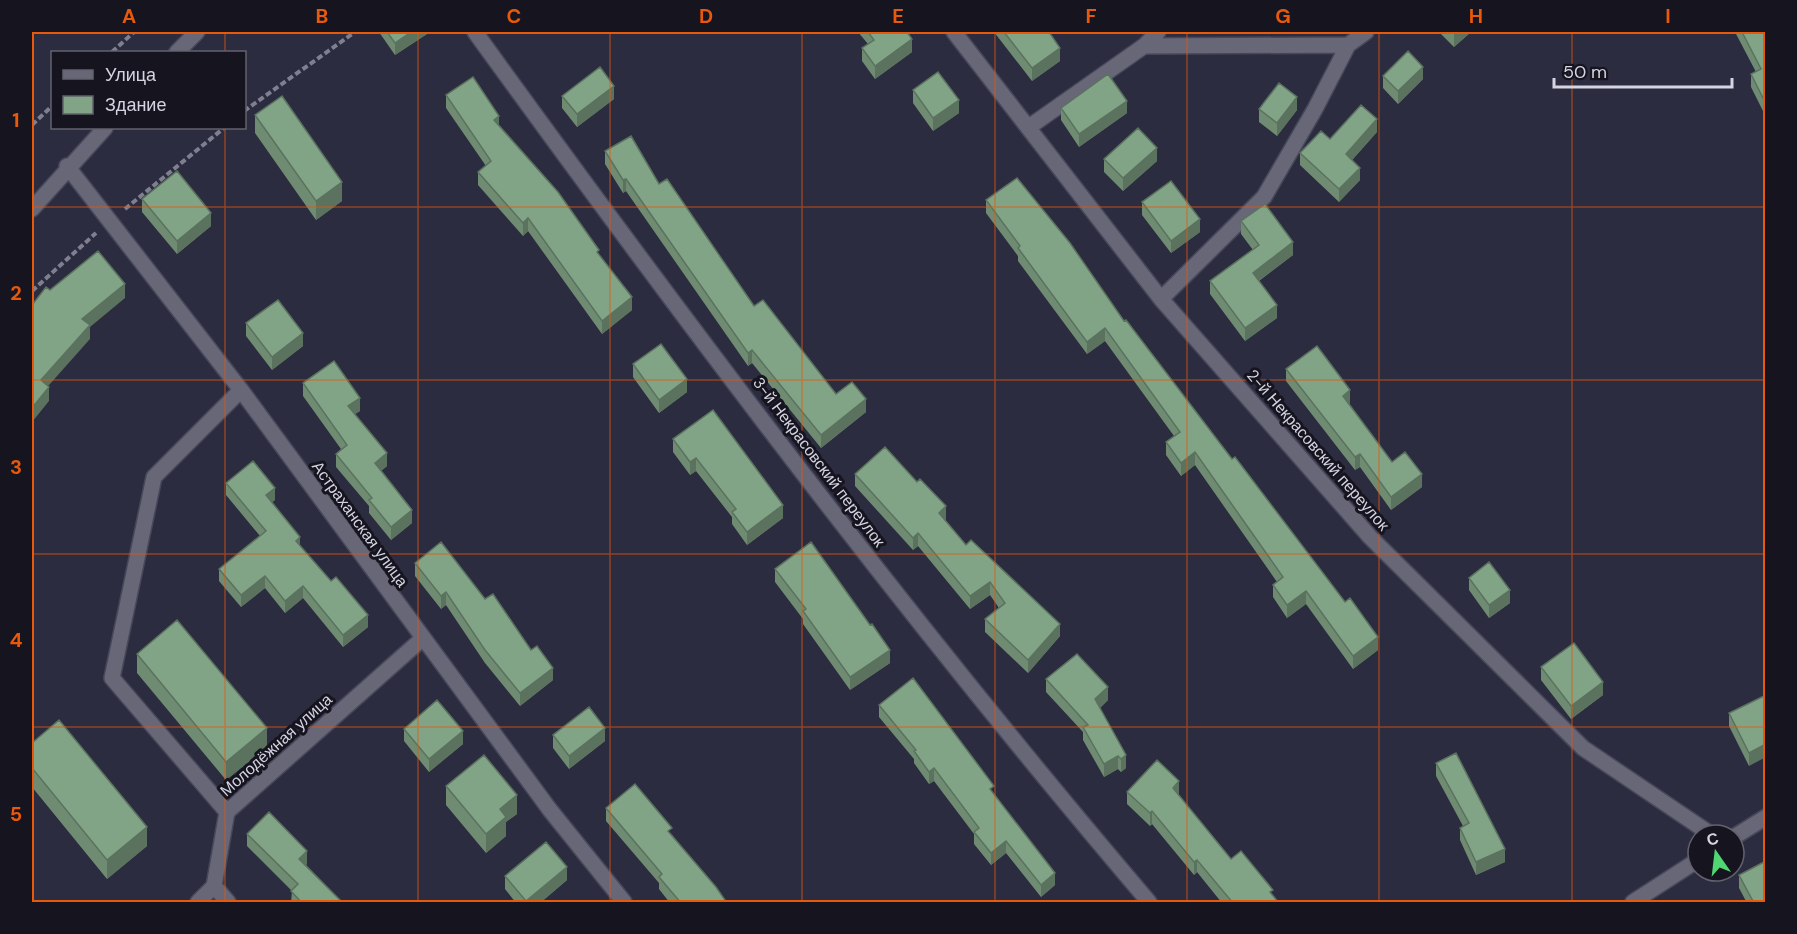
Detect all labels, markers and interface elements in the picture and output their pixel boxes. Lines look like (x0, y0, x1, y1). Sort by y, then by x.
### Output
text: A (122, 3, 136, 29)
text: B (316, 3, 328, 29)
text: C (507, 3, 521, 29)
text: D (699, 3, 713, 29)
text: E (892, 3, 904, 29)
text: F (1085, 3, 1097, 29)
text: G (1275, 3, 1291, 29)
text: H (1469, 3, 1483, 29)
text: I (1665, 3, 1671, 29)
legend (51, 51, 246, 129)
scale bar (1554, 51, 1732, 89)
text: 50 m (1563, 60, 1607, 84)
text: Улица (105, 63, 157, 87)
text: Здание (105, 93, 166, 117)
text: 1 (12, 107, 20, 133)
text: 2 (10, 280, 22, 306)
street label: 2-й Некрасовский переулок (1242, 365, 1395, 536)
street label: 3-й Некрасовский переулок (748, 373, 890, 552)
text: 3 (10, 454, 22, 480)
street label: Астраханская улица (307, 457, 413, 591)
text: 4 (10, 627, 23, 653)
street label: Молодёжная улица (216, 689, 336, 801)
text: 5 (10, 801, 22, 827)
north arrow (1686, 823, 1746, 883)
text: С (1704, 827, 1721, 851)

